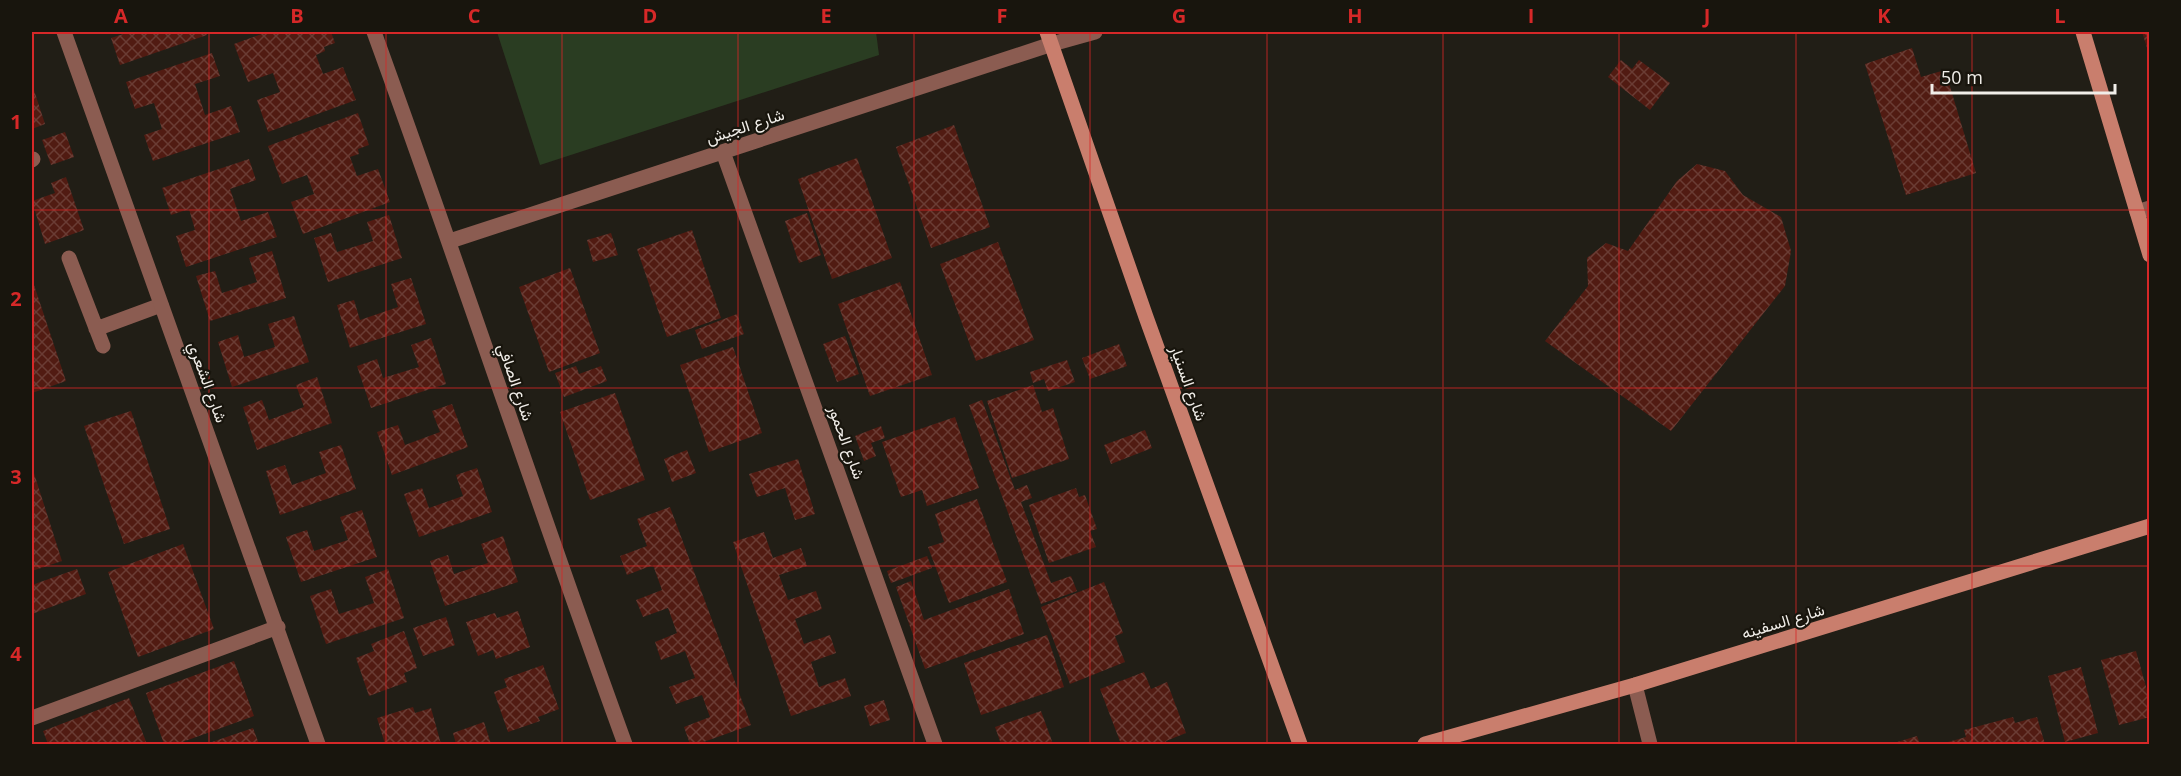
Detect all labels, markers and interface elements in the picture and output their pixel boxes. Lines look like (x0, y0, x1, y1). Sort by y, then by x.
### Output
text: A (114, 2, 128, 29)
text: B (290, 2, 304, 29)
text: C (468, 2, 481, 29)
text: D (643, 2, 657, 29)
text: E (820, 2, 832, 29)
text: F (997, 2, 1007, 29)
text: G (1172, 2, 1186, 29)
text: H (1347, 2, 1363, 29)
text: I (1528, 2, 1534, 29)
text: J (1702, 2, 1710, 29)
text: K (1877, 2, 1891, 29)
text: L (2054, 2, 2066, 29)
scale bar (1932, 57, 2115, 95)
text: 50 m (1941, 65, 1983, 89)
street label: شارع الجيش (703, 103, 787, 150)
text: 1 (10, 108, 22, 135)
text: 2 (10, 285, 22, 312)
street label: شارع الشعري (180, 338, 233, 427)
street label: شارع الصافي (490, 340, 539, 425)
street label: شارع السنيار (1164, 341, 1213, 424)
street label: شارع الحمور (822, 401, 871, 482)
text: 3 (10, 463, 22, 490)
street label: شارع السفينه (1739, 598, 1827, 645)
text: 4 (10, 640, 22, 667)

